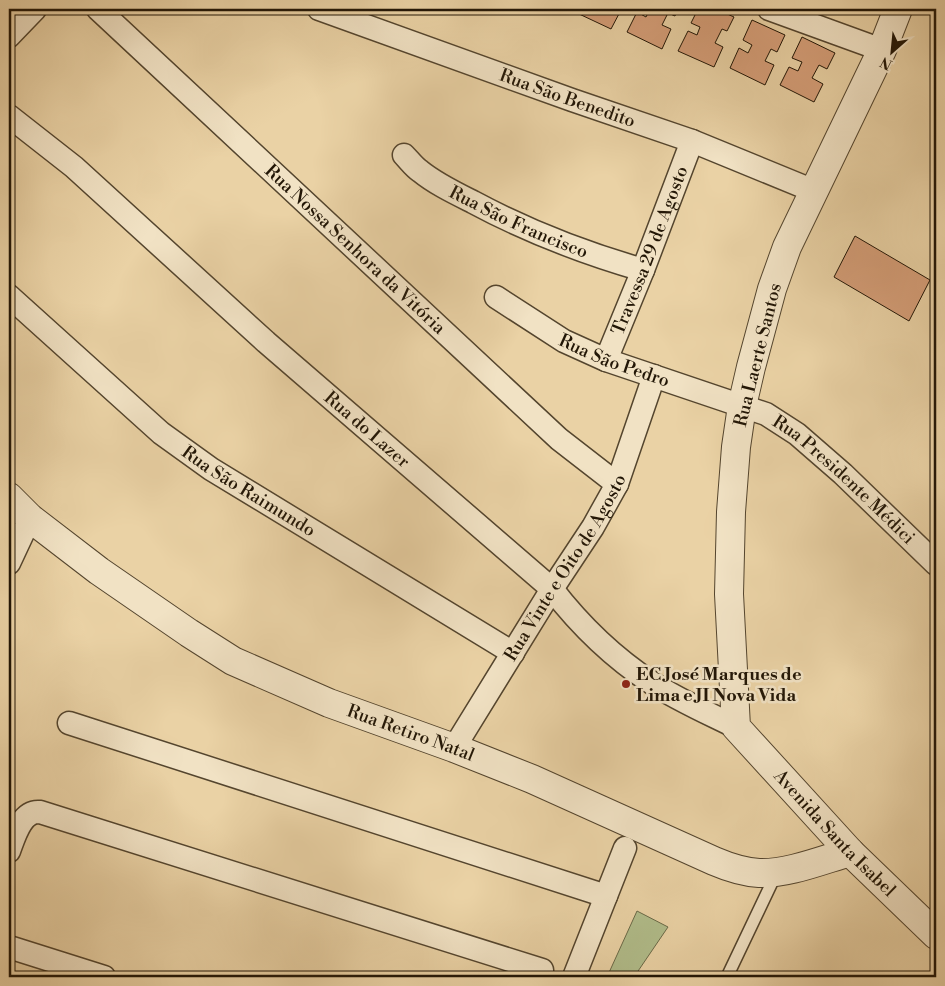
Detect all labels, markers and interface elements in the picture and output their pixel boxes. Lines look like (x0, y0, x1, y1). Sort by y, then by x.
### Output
north arrow (868, 28, 918, 78)
text: N (878, 52, 896, 73)
street label: Rua São Benedito (496, 63, 639, 132)
street label: Rua Nossa Senhora da Vitória (260, 159, 451, 340)
street label: Travessa 29 de Agosto (606, 163, 693, 338)
street label: Rua São Francisco (445, 180, 591, 263)
street label: Rua Laerte Santos (729, 281, 787, 429)
street label: Rua São Pedro (555, 329, 673, 392)
street label: Rua do Lazer (319, 386, 415, 473)
street label: Rua Presidente Médici (768, 410, 920, 549)
street label: Rua São Raimundo (177, 440, 320, 542)
street label: Rua Vinte e Oito de Agosto (499, 471, 631, 665)
place label: EC José Marques de Lima e JI Nova Vida (636, 663, 802, 707)
marker: EC José Marques de Lima e JI Nova Vida (620, 678, 632, 690)
street label: Rua Retiro Natal (344, 699, 479, 767)
street label: Avenida Santa Isabel (768, 764, 901, 902)

